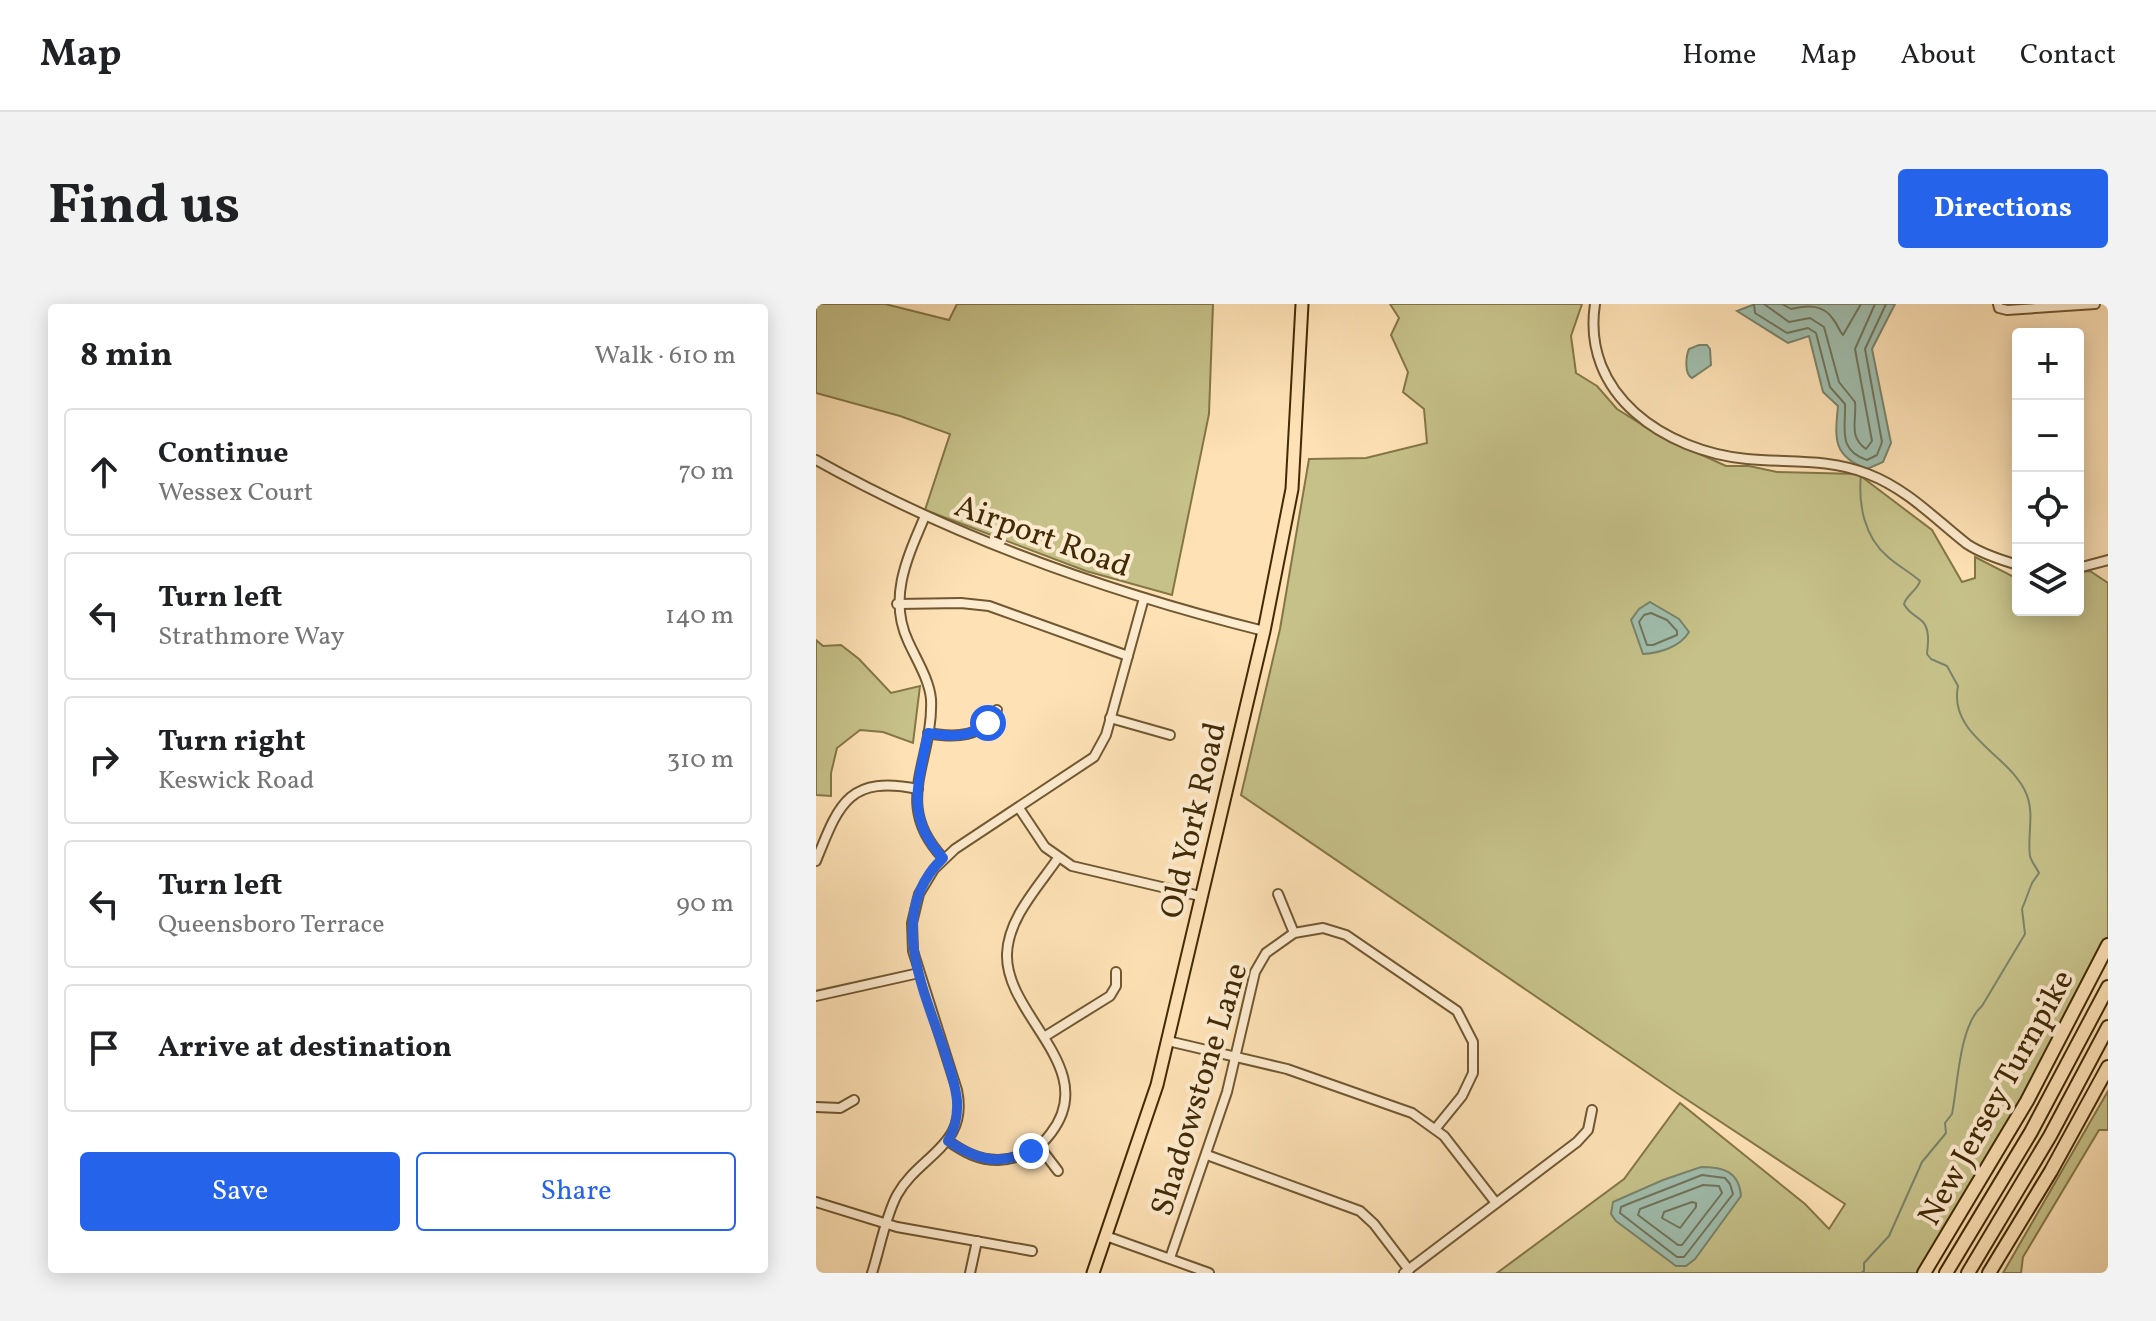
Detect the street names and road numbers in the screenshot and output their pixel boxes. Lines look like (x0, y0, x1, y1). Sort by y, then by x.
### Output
street label: Airport Road (948, 486, 1136, 590)
street label: Old York Road (1151, 718, 1239, 923)
street label: Shadowstone Lane (1141, 958, 1260, 1222)
street label: New Jersey Turnpike (1909, 963, 2086, 1234)

